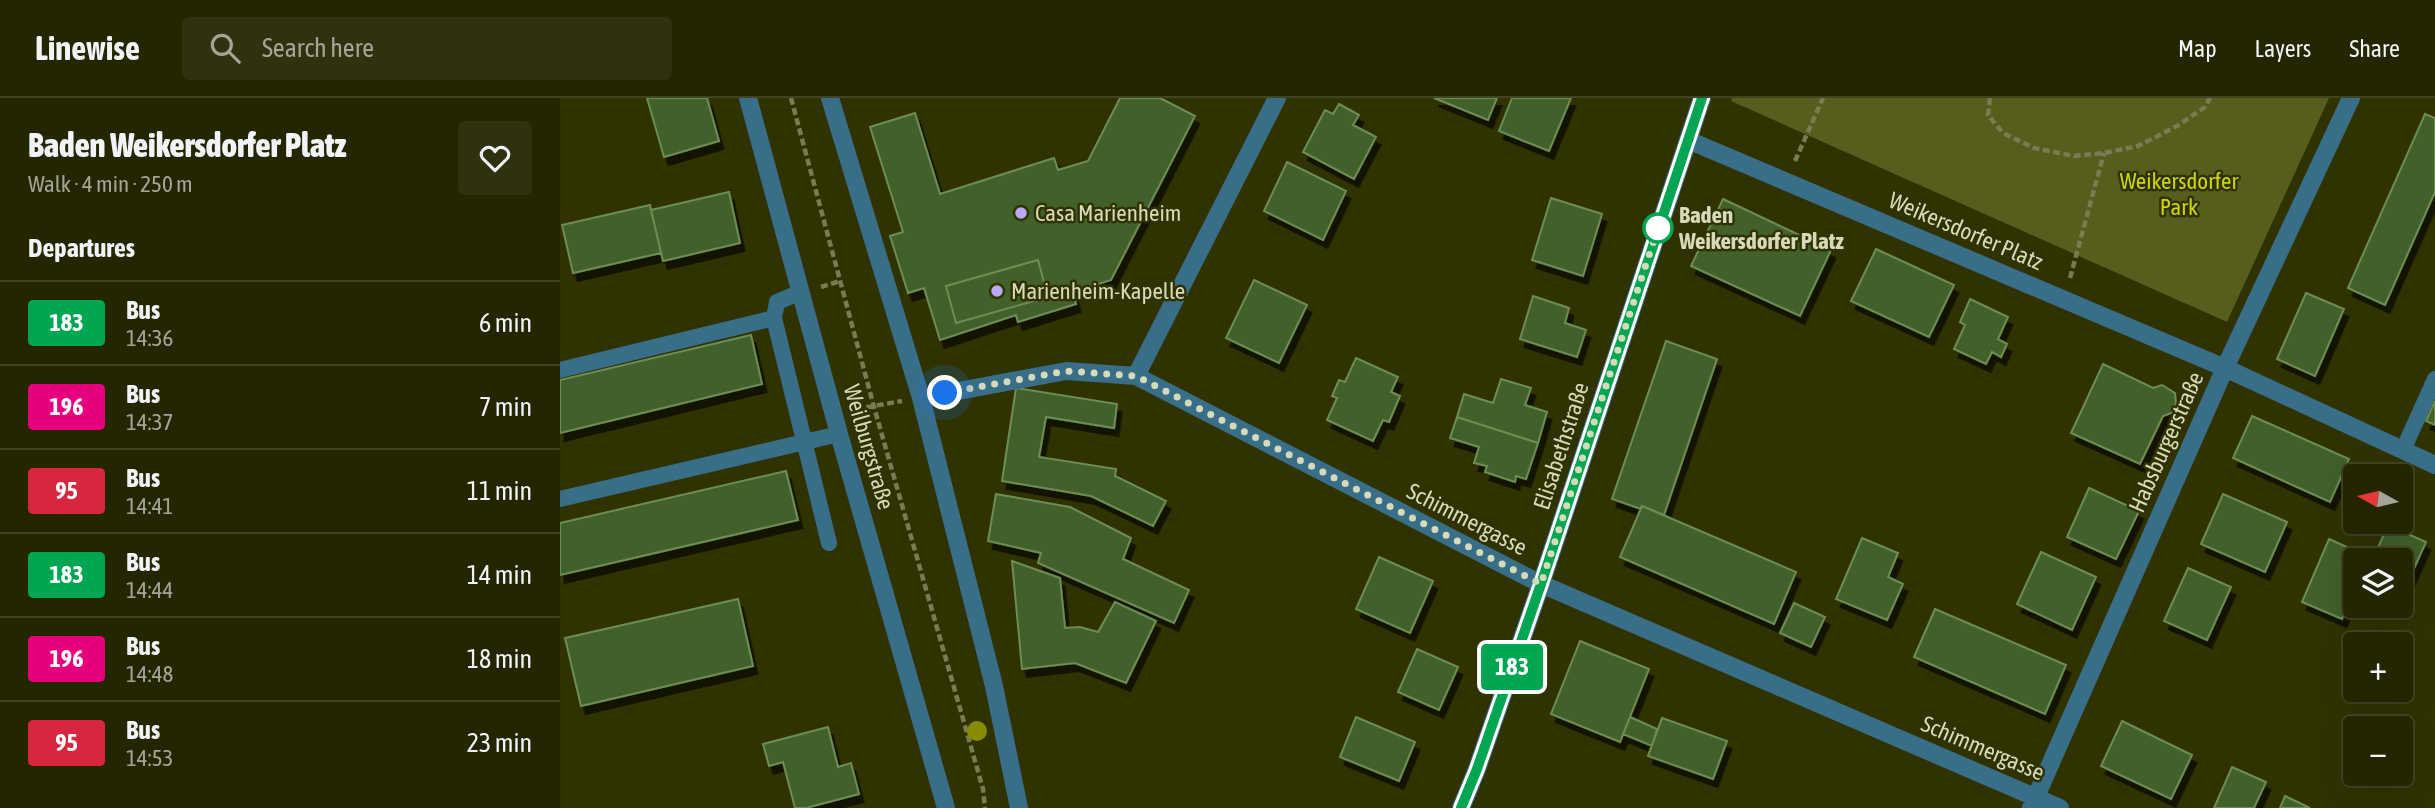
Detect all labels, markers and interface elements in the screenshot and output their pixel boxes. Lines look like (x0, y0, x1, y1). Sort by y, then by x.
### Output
search box (182, 17, 672, 80)
text: Linewise (35, 29, 140, 67)
icon: search (206, 29, 244, 67)
text: Search here (262, 33, 374, 63)
text: Map (2178, 35, 2217, 62)
text: Layers (2255, 35, 2311, 62)
text: Share (2349, 35, 2400, 62)
button: heart (458, 121, 532, 195)
text: Baden Weikersdorfer Platz (28, 126, 346, 164)
park label: Weikersdorfer Park (2120, 168, 2239, 220)
text: Walk · 4 min · 250 m (28, 171, 192, 197)
street label: Weikersdorfer Platz (1885, 187, 2047, 275)
place label: Casa Marienheim (1035, 200, 1181, 226)
place label: Baden Weikersdorfer Platz (1678, 202, 1844, 254)
marker: Casa Marienheim (1013, 205, 1029, 221)
marker: Baden Weikersdorfer Platz (1643, 213, 1673, 243)
text: Departures (28, 233, 135, 263)
place label: Marienheim-Kapelle (1011, 278, 1185, 304)
marker: Marienheim-Kapelle (989, 283, 1005, 299)
text: Bus (126, 295, 160, 325)
text: 6 min (479, 308, 532, 338)
text: 183 (50, 309, 83, 336)
text: 14:36 (126, 325, 173, 351)
street label: Habsburgerstraße (2123, 368, 2209, 516)
your location (927, 375, 962, 410)
text: Bus (126, 379, 160, 409)
street label: Elisabethstraße (1528, 379, 1594, 513)
street label: Weilburgstraße (839, 381, 899, 513)
text: 7 min (479, 392, 532, 422)
text: 196 (50, 393, 83, 420)
text: 14:37 (126, 409, 173, 435)
text: Bus (126, 463, 160, 493)
north arrow (2343, 464, 2413, 534)
map controls (2343, 464, 2413, 786)
text: 11 min (467, 476, 532, 506)
text: 95 (55, 477, 78, 504)
street label: Schimmergasse (1403, 478, 1531, 560)
text: 14:41 (126, 493, 173, 519)
text: Bus (126, 547, 160, 577)
button: layers (2343, 548, 2413, 618)
text: 14 min (467, 560, 532, 590)
text: 183 (50, 561, 83, 588)
text: 14:44 (126, 577, 173, 603)
text: Bus (126, 631, 160, 661)
button: + (2343, 632, 2413, 702)
text: 18 min (467, 644, 532, 674)
line badge: 183 (1472, 644, 1552, 690)
text: 196 (50, 645, 83, 672)
text: 183 (1495, 653, 1529, 680)
text: 14:48 (126, 661, 173, 687)
street label: Schimmergasse (1918, 710, 2048, 786)
text: Bus (126, 715, 160, 745)
button: − (2343, 716, 2413, 786)
text: 23 min (467, 728, 532, 758)
text: 95 (55, 729, 78, 756)
text: 14:53 (126, 745, 173, 771)

